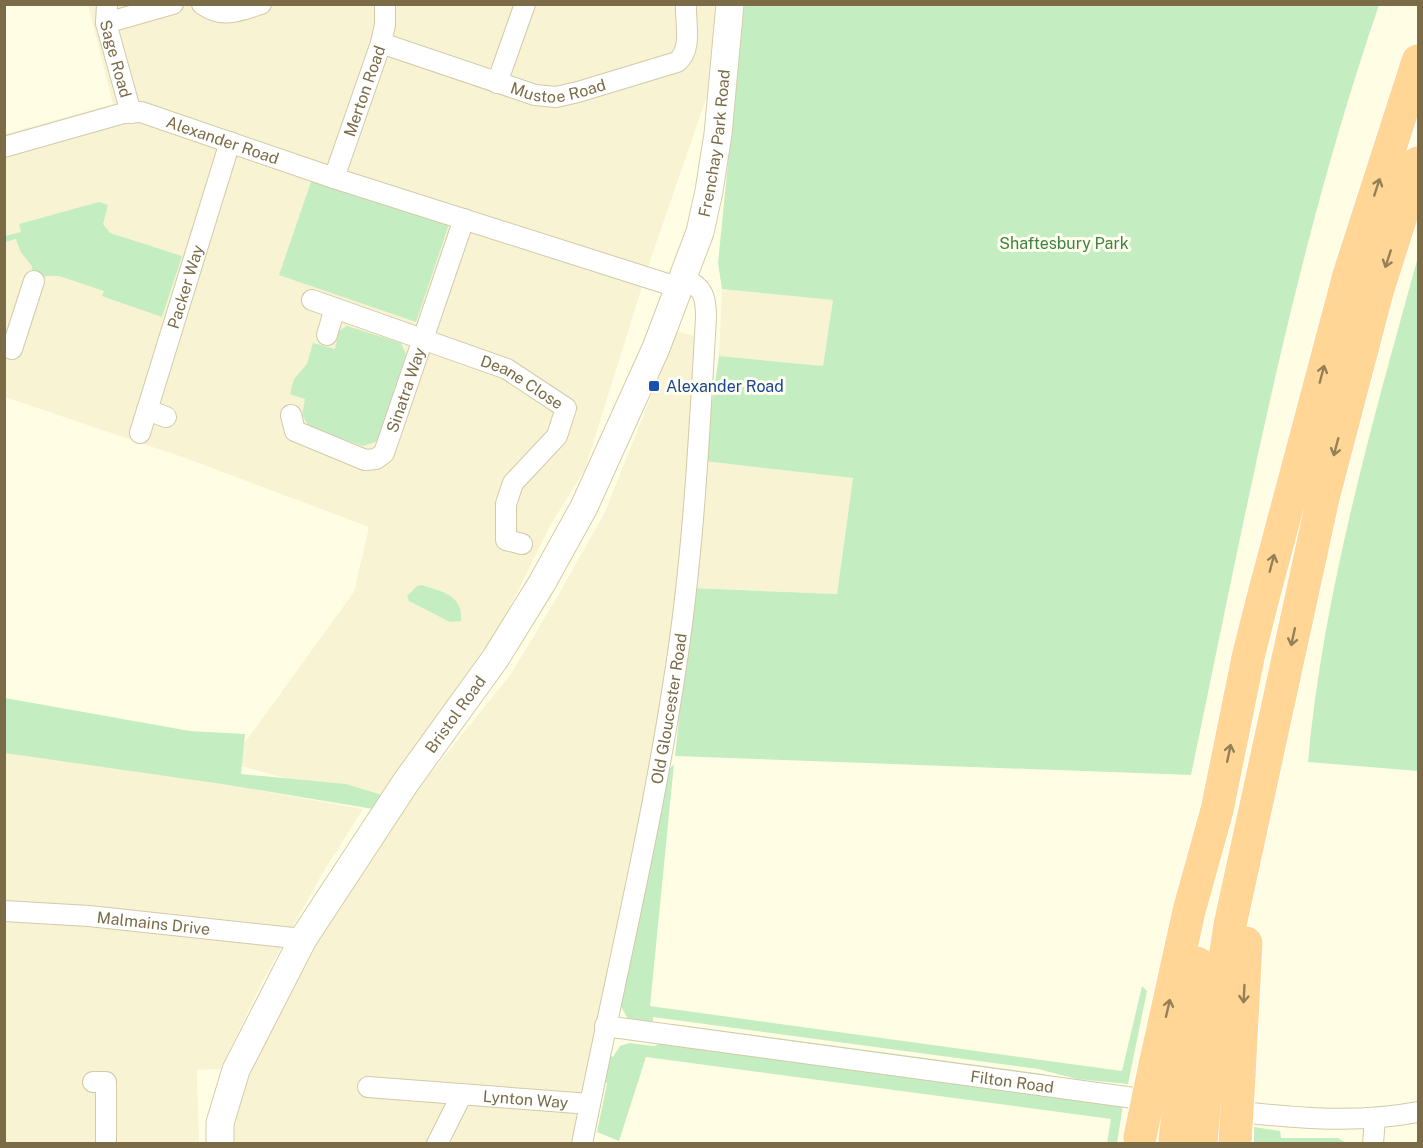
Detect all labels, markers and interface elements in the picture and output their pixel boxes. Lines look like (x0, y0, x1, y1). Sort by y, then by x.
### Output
street label: Sage Road (96, 18, 136, 100)
street label: Merton Road (340, 43, 389, 139)
street label: Frenchay Park Road (694, 69, 733, 219)
street label: Mustoe Road (508, 75, 608, 106)
street label: Alexander Road (164, 112, 281, 168)
one-way arrow (1373, 178, 1384, 197)
park label: Shaftesbury Park (999, 234, 1129, 253)
street label: Packer Way (163, 242, 207, 331)
one-way arrow (1381, 249, 1392, 268)
street label: Sinatra Way (382, 344, 429, 435)
street label: Deane Close (478, 351, 567, 413)
one-way arrow (1317, 365, 1329, 384)
place label: Alexander Road (666, 377, 784, 396)
marker: Alexander Road (647, 379, 661, 393)
one-way arrow (1330, 437, 1341, 456)
one-way arrow (1267, 553, 1279, 572)
one-way arrow (1286, 627, 1298, 646)
street label: Old Gloucester Road (647, 632, 690, 786)
street label: Bristol Road (421, 672, 489, 756)
one-way arrow (1223, 743, 1235, 762)
street label: Malmains Drive (96, 907, 211, 938)
one-way arrow (1238, 983, 1249, 1003)
one-way arrow (1162, 998, 1174, 1017)
street label: Filton Road (969, 1066, 1055, 1097)
street label: Lynton Way (482, 1086, 569, 1112)

